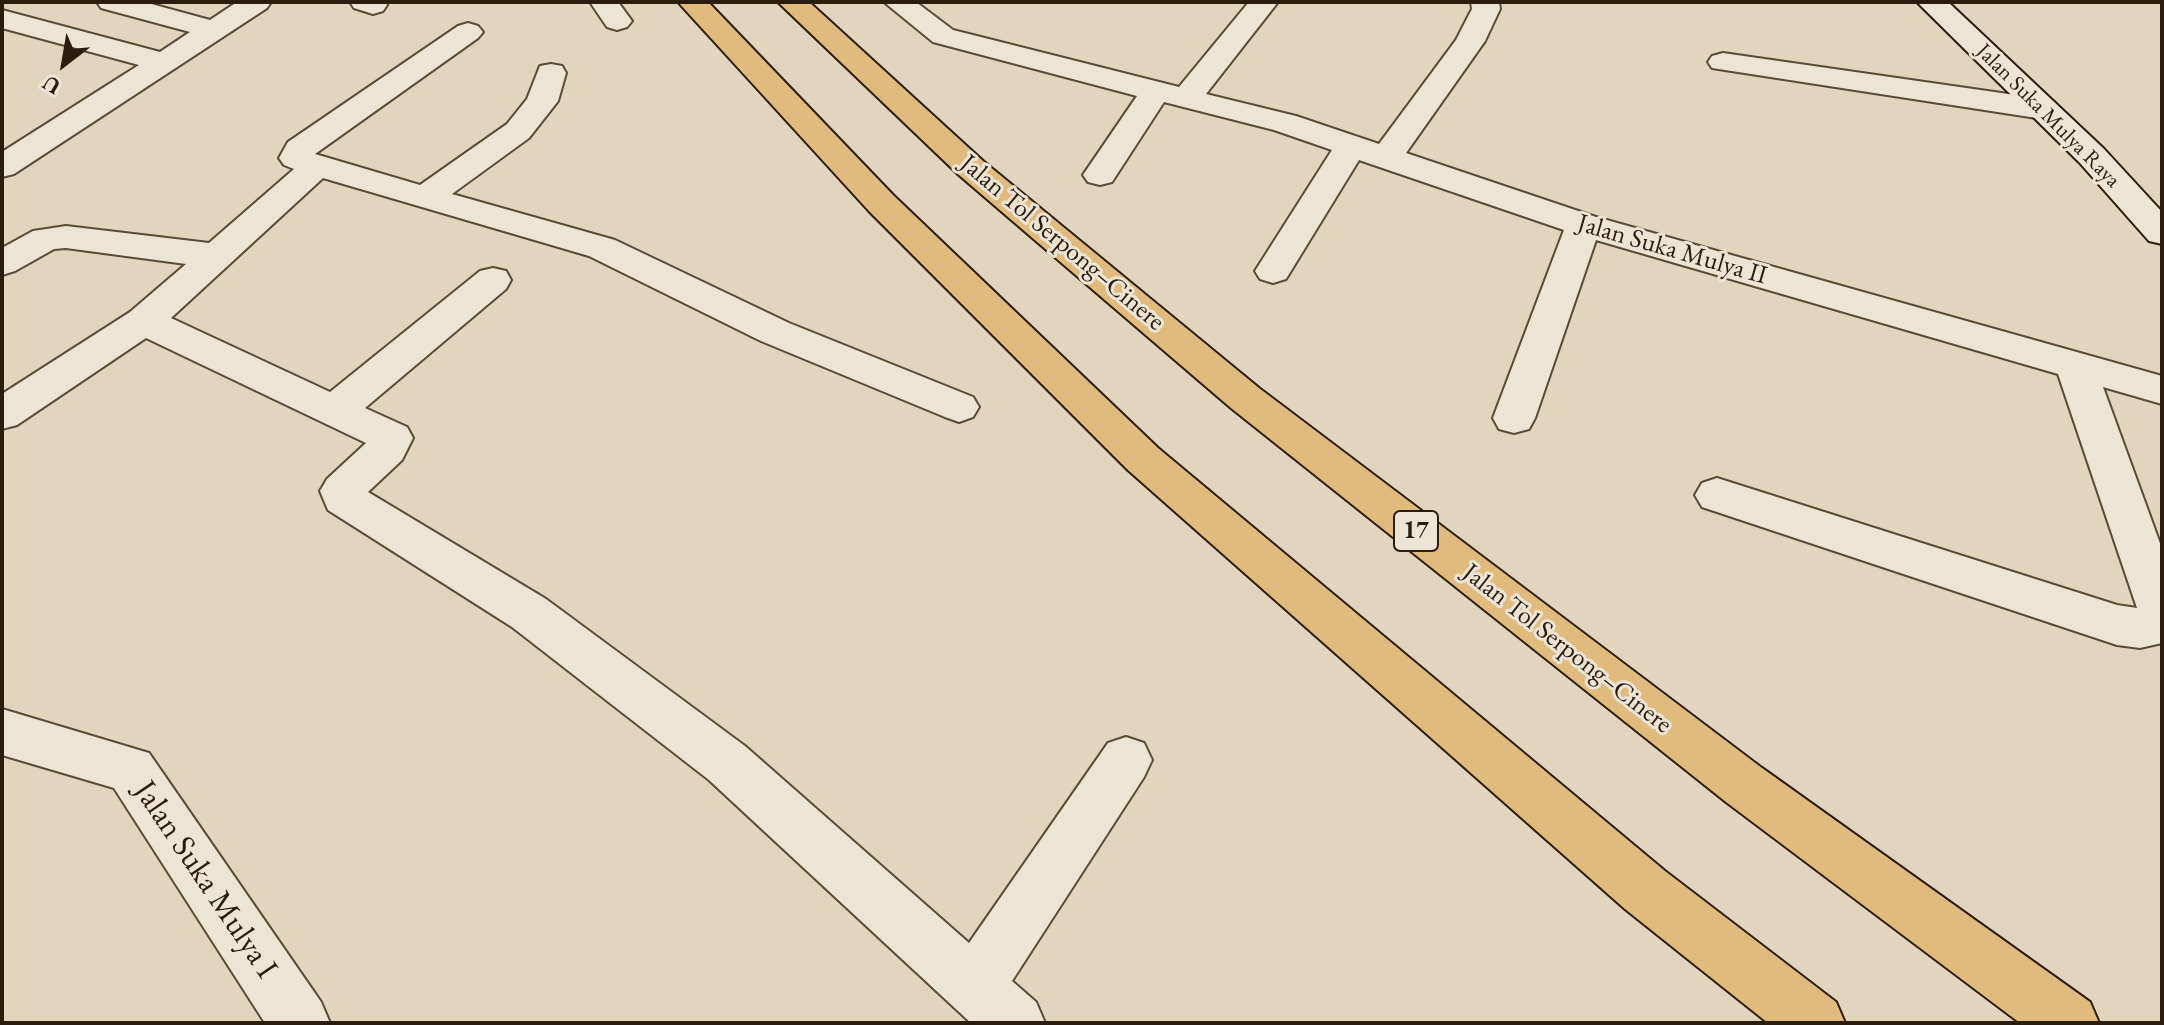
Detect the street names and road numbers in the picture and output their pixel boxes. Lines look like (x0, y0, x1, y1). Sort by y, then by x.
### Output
street label: Jalan Suka Mulya Raya (1970, 38, 2126, 194)
street label: Jalan Tol Serpong–Cinere (953, 148, 1171, 338)
street label: Jalan Suka Mulya II (1574, 208, 1770, 292)
road number: 17 (1394, 511, 1438, 551)
street label: Jalan Tol Serpong–Cinere (1456, 557, 1678, 741)
street label: Jalan Suka Mulya I (125, 774, 285, 986)

